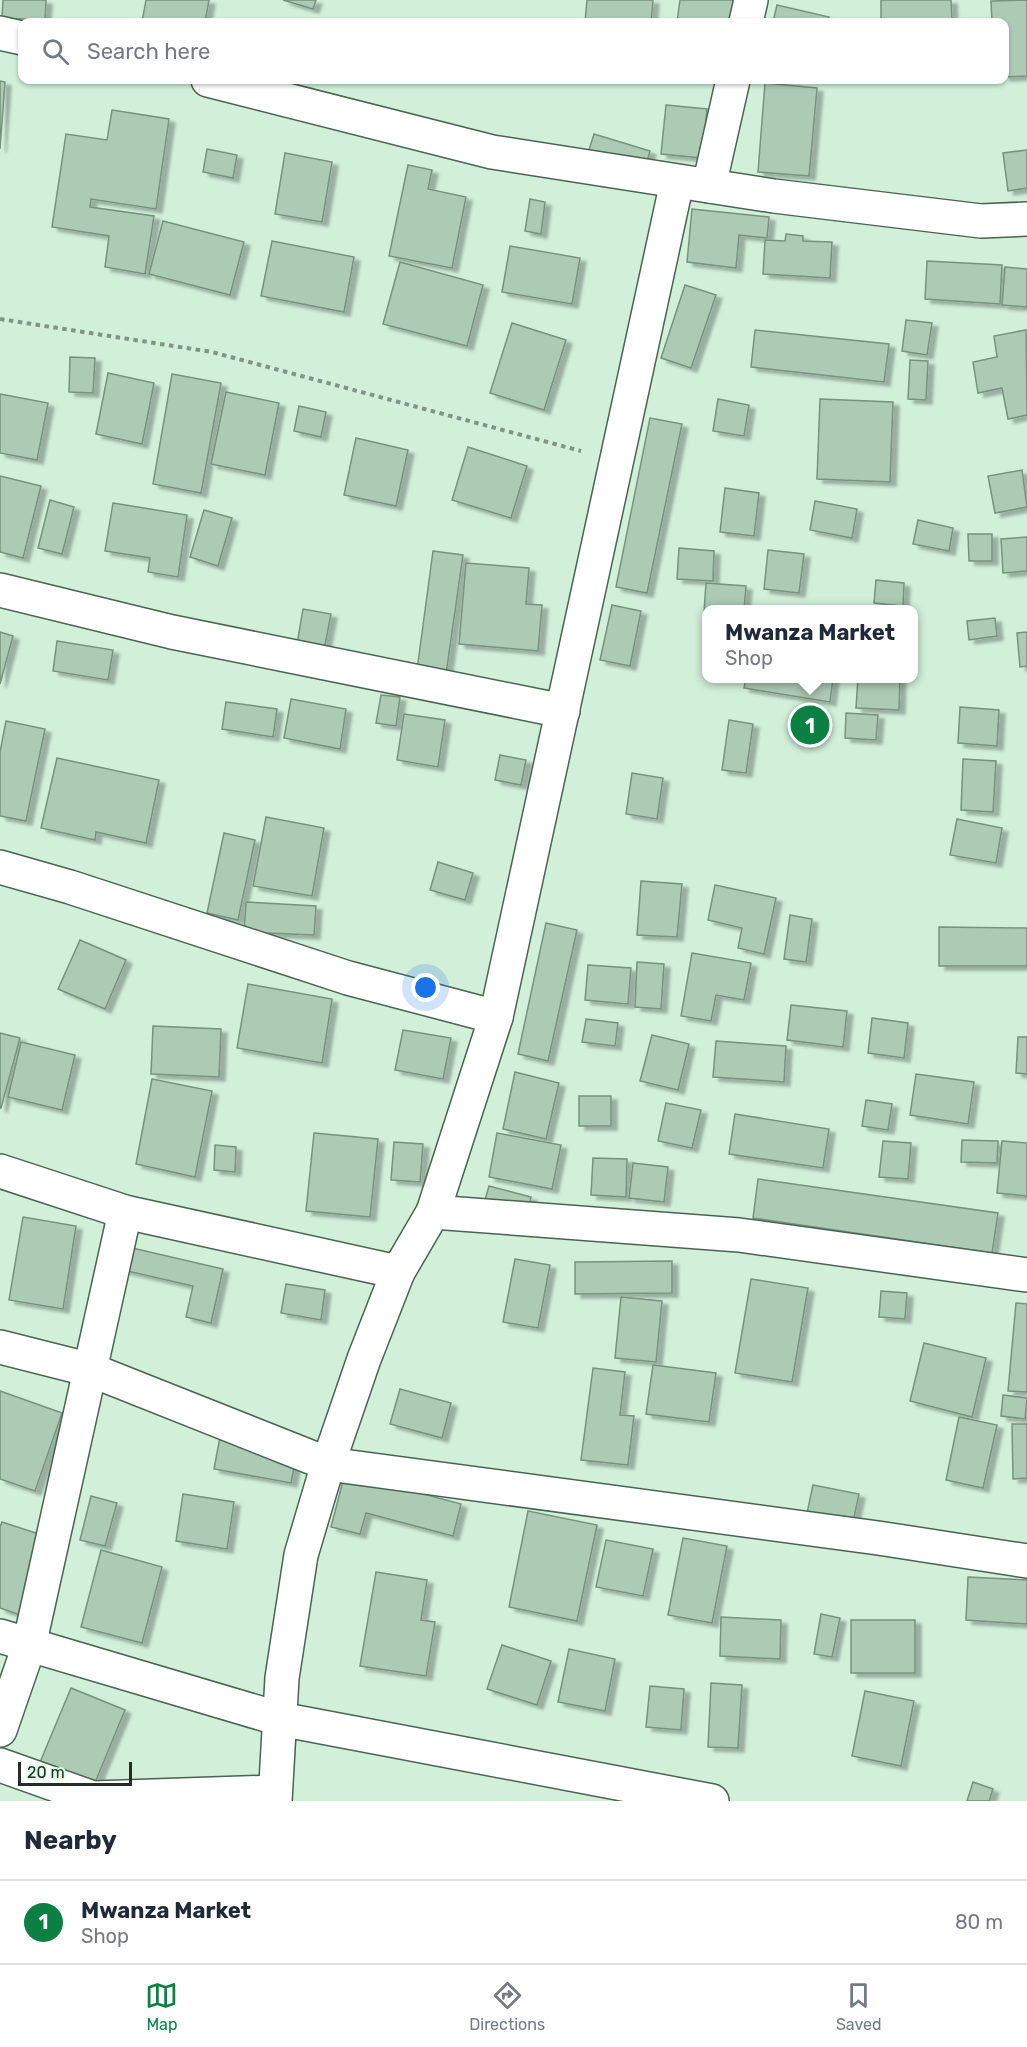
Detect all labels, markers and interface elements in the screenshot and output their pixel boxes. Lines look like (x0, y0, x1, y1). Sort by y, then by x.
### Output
search box (18, 18, 1009, 84)
icon: search (39, 35, 72, 68)
text: Search here (87, 38, 210, 65)
popup (702, 605, 918, 683)
text: Mwanza Market (725, 619, 895, 646)
text: Shop (725, 646, 773, 670)
pin: 1 (790, 702, 830, 748)
your location (411, 973, 440, 1002)
scale bar (18, 1759, 132, 1786)
text: 20 m (27, 1763, 65, 1782)
text: Nearby (24, 1825, 117, 1856)
text: Mwanza Market (81, 1897, 251, 1924)
text: 1 (39, 1910, 48, 1934)
text: 80 m (955, 1910, 1003, 1934)
text: Shop (81, 1924, 129, 1948)
tab: Map (145, 1979, 178, 2034)
tab: Directions (469, 1979, 545, 2034)
tab: Saved (836, 1979, 882, 2034)

